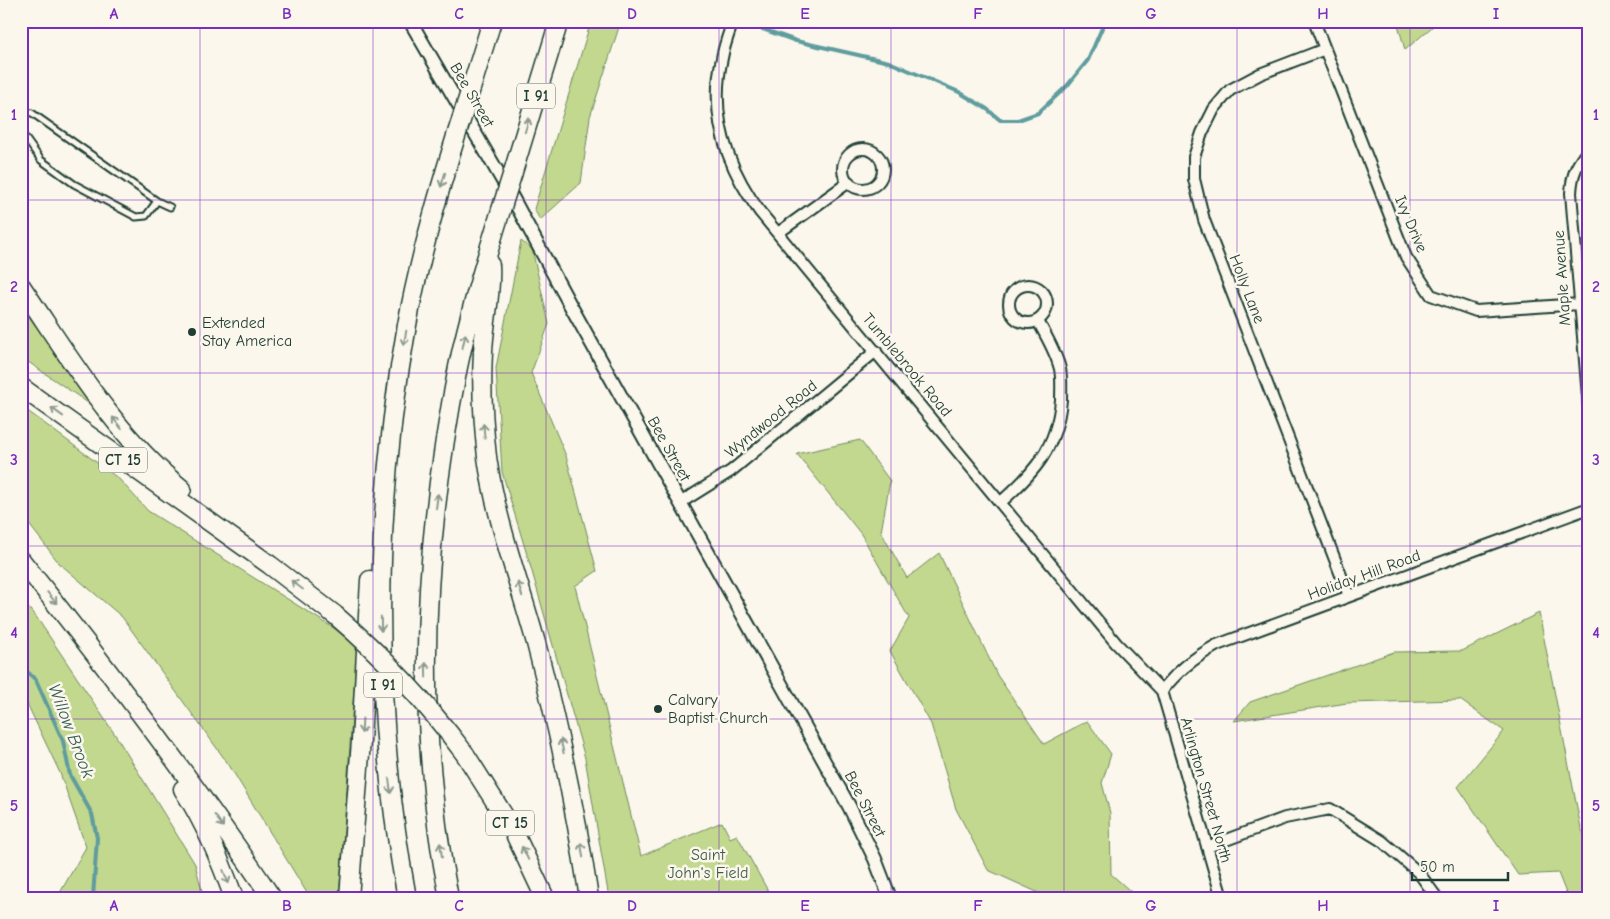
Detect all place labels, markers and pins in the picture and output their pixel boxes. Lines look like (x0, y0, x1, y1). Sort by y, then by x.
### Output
place label: Extended Stay America (202, 314, 292, 350)
marker: Extended Stay America (186, 326, 198, 338)
place label: Calvary Baptist Church (668, 691, 768, 727)
marker: Calvary Baptist Church (652, 703, 664, 715)

